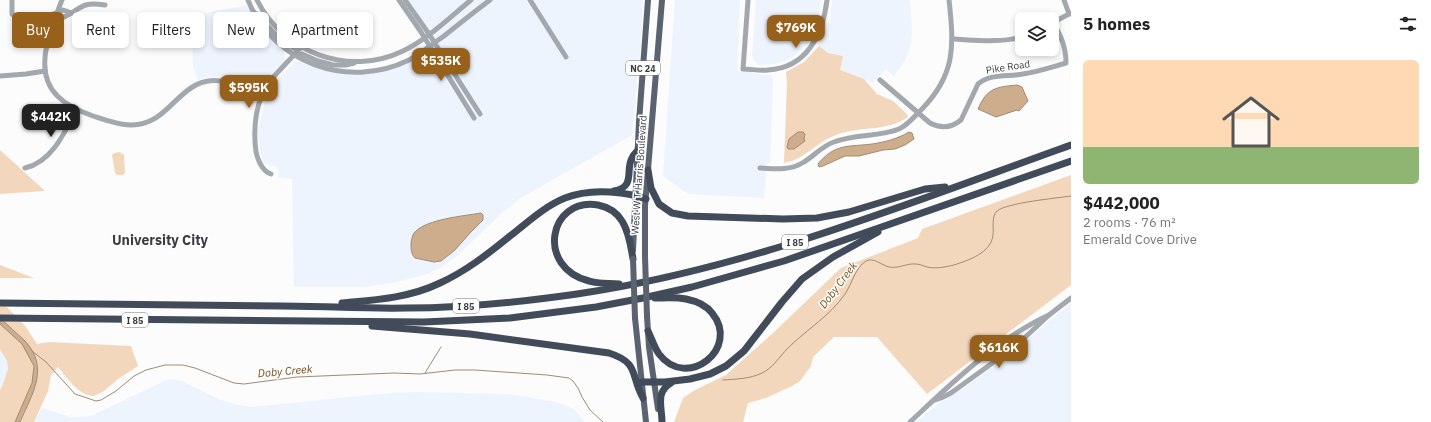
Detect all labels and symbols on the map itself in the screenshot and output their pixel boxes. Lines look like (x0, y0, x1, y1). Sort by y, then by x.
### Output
pin: $769K (768, 15, 824, 49)
pin: $535K (413, 48, 469, 82)
street label: Pike Road (985, 57, 1031, 77)
road number: NC 24 (626, 61, 660, 75)
pin: $595K (221, 75, 277, 109)
pin: $442K (23, 104, 79, 138)
street label: West W T Harris Boulevard (628, 115, 650, 235)
district label: University City (112, 231, 209, 249)
road number: I 85 (782, 235, 808, 249)
water label: Doby Creek (816, 259, 860, 311)
road number: I 85 (453, 299, 479, 313)
road number: I 85 (122, 313, 148, 327)
pin: $616K (971, 335, 1027, 369)
water label: Doby Creek (257, 362, 313, 380)

